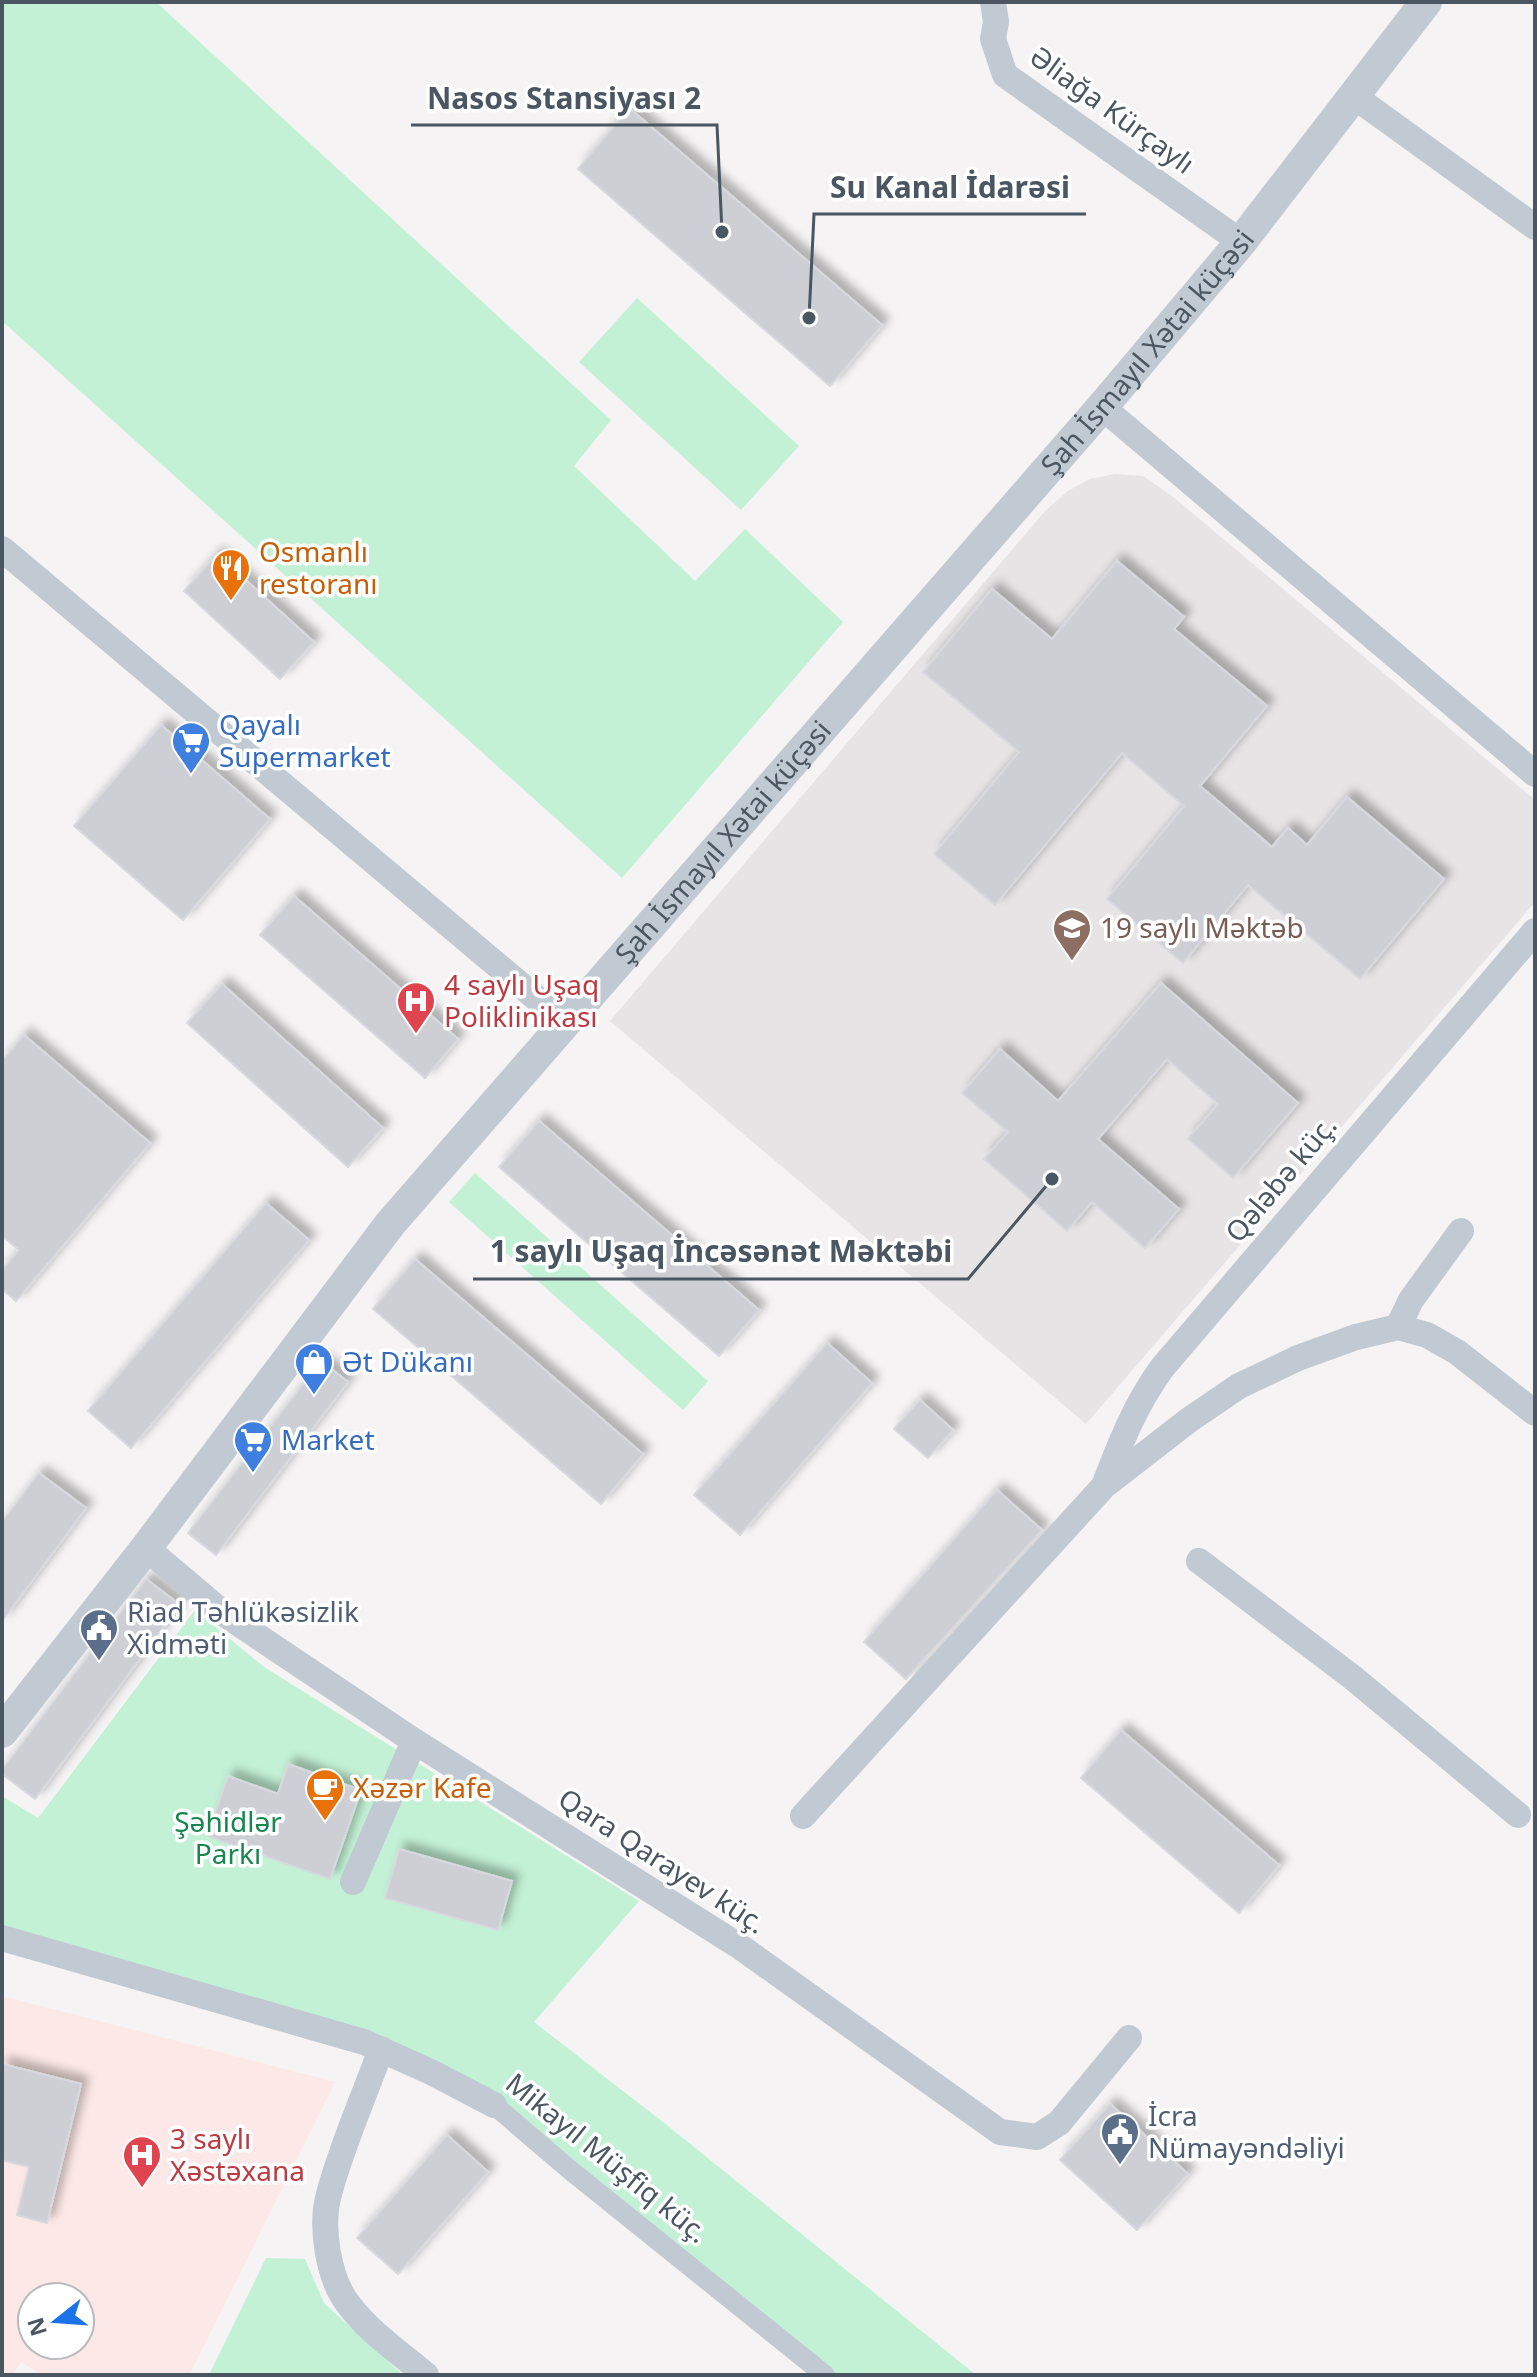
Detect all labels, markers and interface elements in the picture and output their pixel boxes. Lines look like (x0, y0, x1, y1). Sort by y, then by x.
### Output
street label: Əliağa Kürçaylı (1023, 37, 1202, 182)
callout: Nasos Stansiyası 2 (411, 71, 717, 125)
text: Nasos Stansiyası 2 (427, 77, 701, 118)
callout: Su Kanal İdarəsi (814, 160, 1086, 214)
text: Su Kanal İdarəsi (830, 166, 1070, 207)
street label: Şah İsmayıl Xətai küçəsi (1031, 221, 1262, 483)
place label: Osmanlı restoranı (259, 532, 378, 602)
restaurant icon: Osmanlı restoranı (210, 547, 252, 602)
place label: Qayalı Supermarket (219, 705, 391, 775)
street label: Şah İsmayıl Xətai küçəsi (606, 711, 839, 971)
supermarket icon: Qayalı Supermarket (170, 720, 212, 775)
school or university icon: 19 saylı Məktəb (1051, 907, 1093, 962)
place label: 19 saylı Məktəb (1100, 908, 1304, 946)
place label: 4 saylı Uşaq Poliklinikası (444, 965, 599, 1035)
hospital icon: 4 saylı Uşaq Poliklinikası (395, 980, 437, 1035)
street label: Qələbə küç. (1216, 1107, 1344, 1250)
callout: 1 saylı Uşaq İncəsənət Məktəbi (473, 1225, 968, 1279)
text: 1 saylı Uşaq İncəsənət Məktəbi (490, 1230, 952, 1271)
shop icon: Ət Dükanı (293, 1341, 335, 1396)
place label: Ət Dükanı (342, 1342, 473, 1380)
supermarket icon: Market (232, 1419, 274, 1474)
place label: Market (281, 1420, 375, 1458)
place label: Riad Təhlükəsizlik Xidməti (127, 1592, 359, 1662)
public building icon: Riad Təhlükəsizlik Xidməti (78, 1607, 120, 1662)
cafe icon: Xəzər Kafe (304, 1767, 346, 1822)
place label: Xəzər Kafe (353, 1768, 491, 1806)
street label: Qara Qarayev küç. (552, 1779, 774, 1941)
park label: Şəhidlər Parkı (174, 1802, 282, 1872)
street label: Mikayıl Müşfiq küç. (499, 2064, 717, 2251)
place label: İcra Nümayəndəliyi (1148, 2096, 1345, 2166)
public building icon: İcra Nümayəndəliyi (1099, 2111, 1141, 2166)
place label: 3 saylı Xəstəxana (170, 2119, 305, 2189)
hospital icon: 3 saylı Xəstəxana (121, 2134, 163, 2189)
north arrow (16, 2281, 96, 2361)
text: N (19, 2314, 53, 2340)

